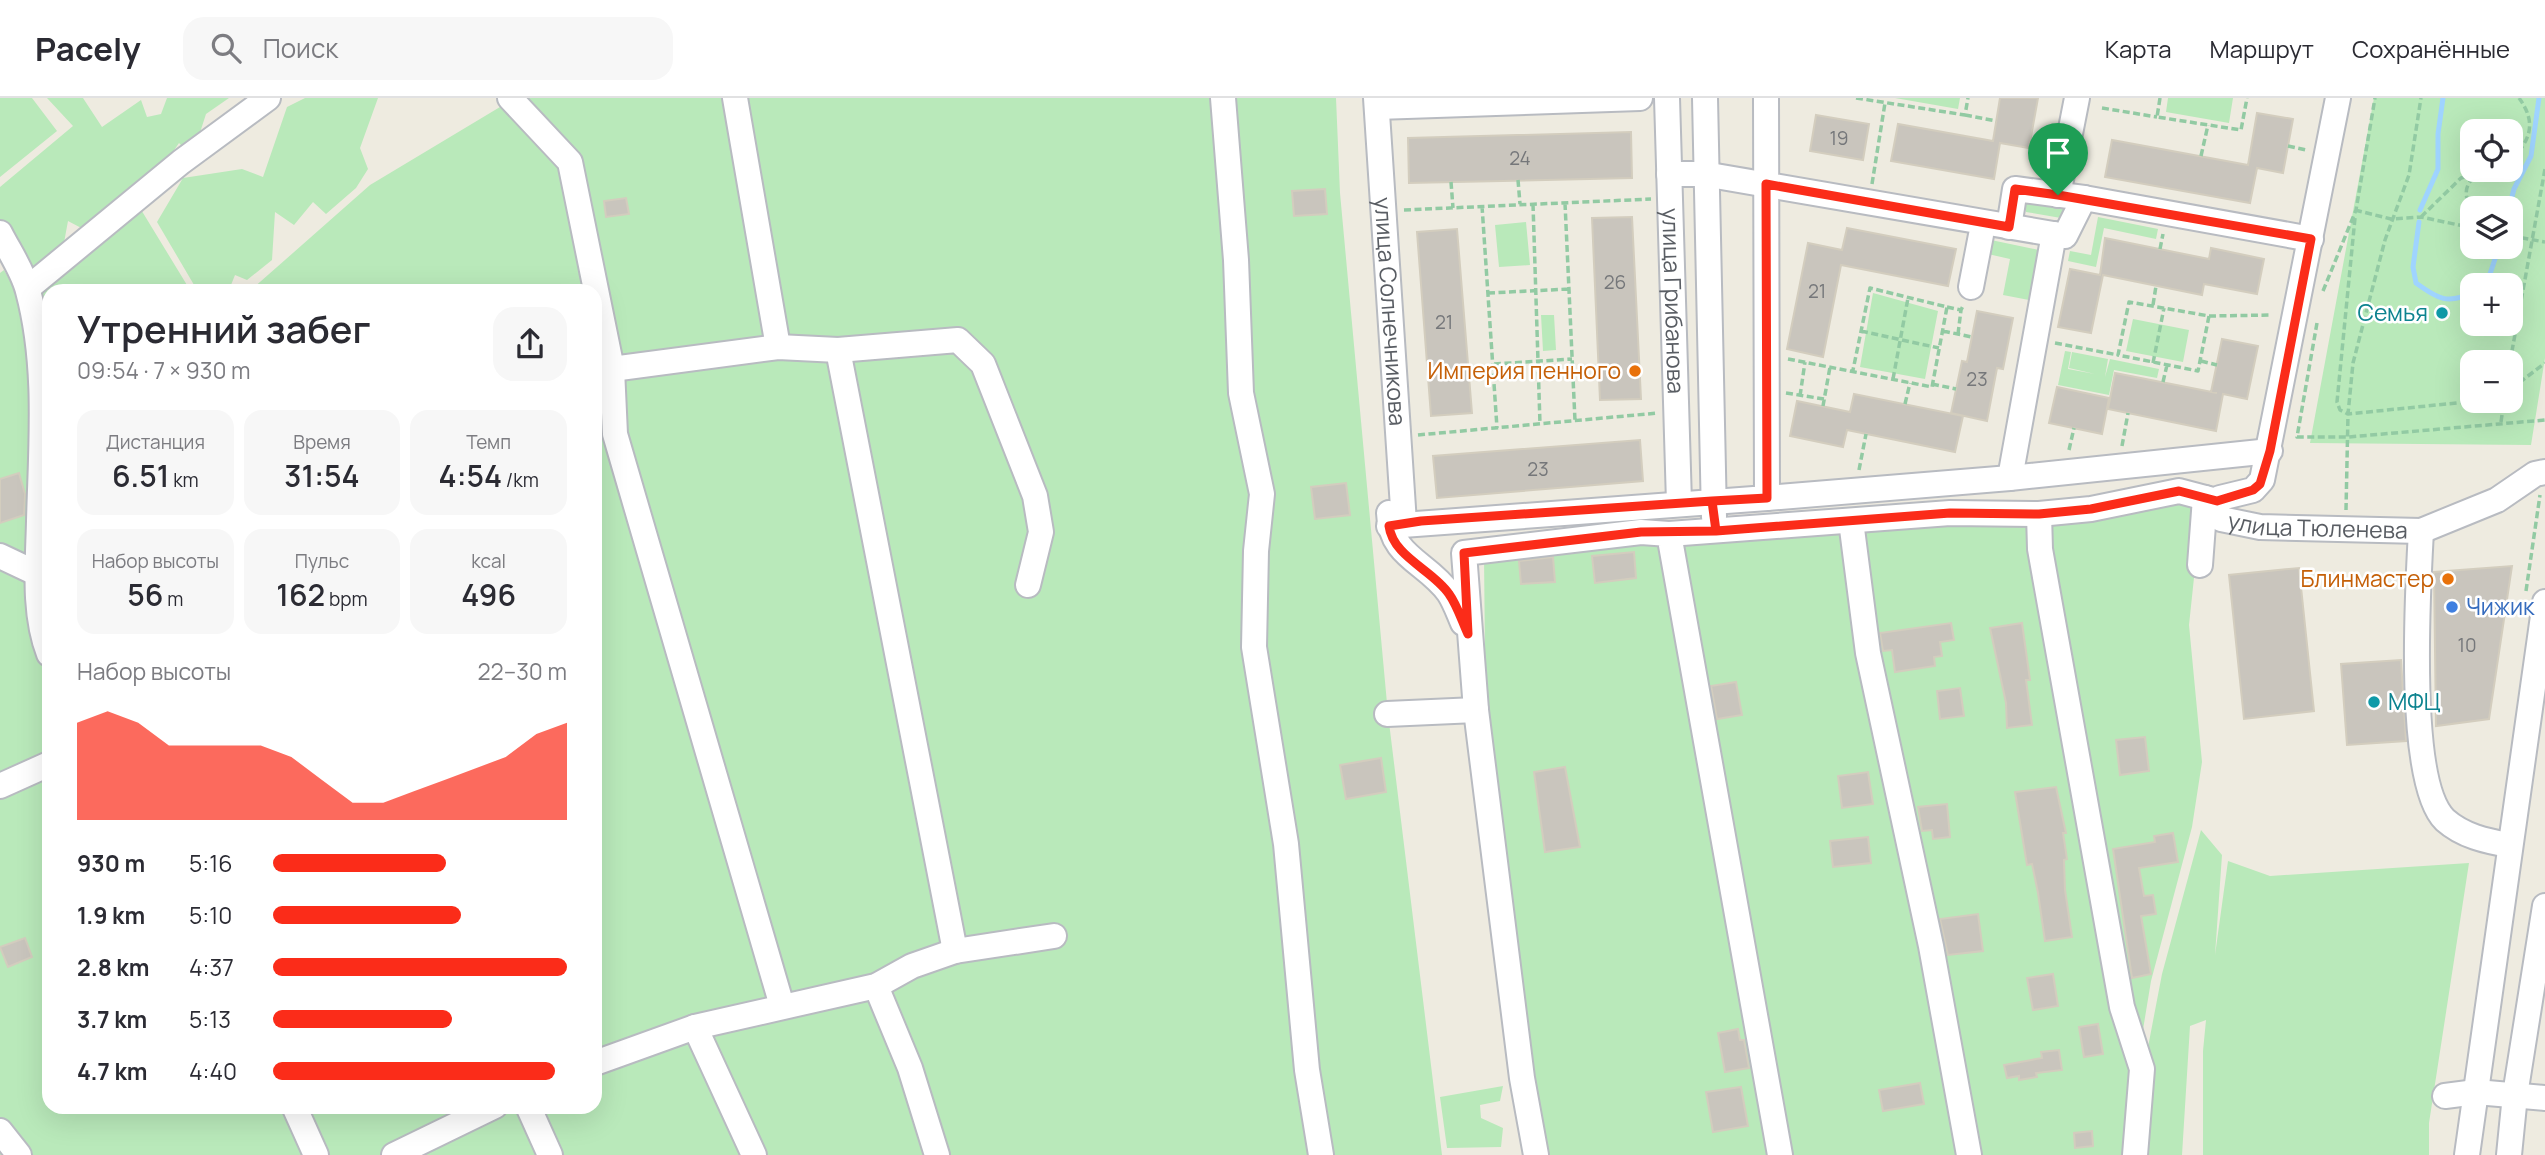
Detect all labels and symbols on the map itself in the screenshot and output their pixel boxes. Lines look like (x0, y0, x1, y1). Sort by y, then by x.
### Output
pin (2028, 123, 2088, 195)
house number: 19 (1829, 125, 1849, 151)
house number: 24 (1509, 145, 1531, 171)
street label: улица Солнечникова (1368, 196, 1415, 427)
street label: улица Грибанова (1655, 207, 1693, 394)
house number: 26 (1604, 269, 1626, 295)
house number: 21 (1808, 278, 1826, 304)
place label: Семья (2358, 296, 2428, 328)
marker: Семья (2434, 305, 2450, 321)
house number: 21 (1435, 309, 1453, 335)
place label: Империя пенного (1427, 354, 1621, 386)
marker: Империя пенного (1627, 363, 1643, 379)
house number: 23 (1966, 366, 1988, 392)
house number: 23 (1527, 456, 1549, 482)
street label: улица Тюленева (2225, 504, 2408, 546)
place label: Блинмастер (2300, 562, 2434, 594)
marker: Блинмастер (2440, 571, 2456, 587)
place label: Чижик (2466, 590, 2535, 622)
marker: Чижик (2444, 599, 2460, 615)
house number: 10 (2457, 632, 2477, 658)
place label: МФЦ (2388, 685, 2441, 717)
marker: МФЦ (2366, 694, 2382, 710)

